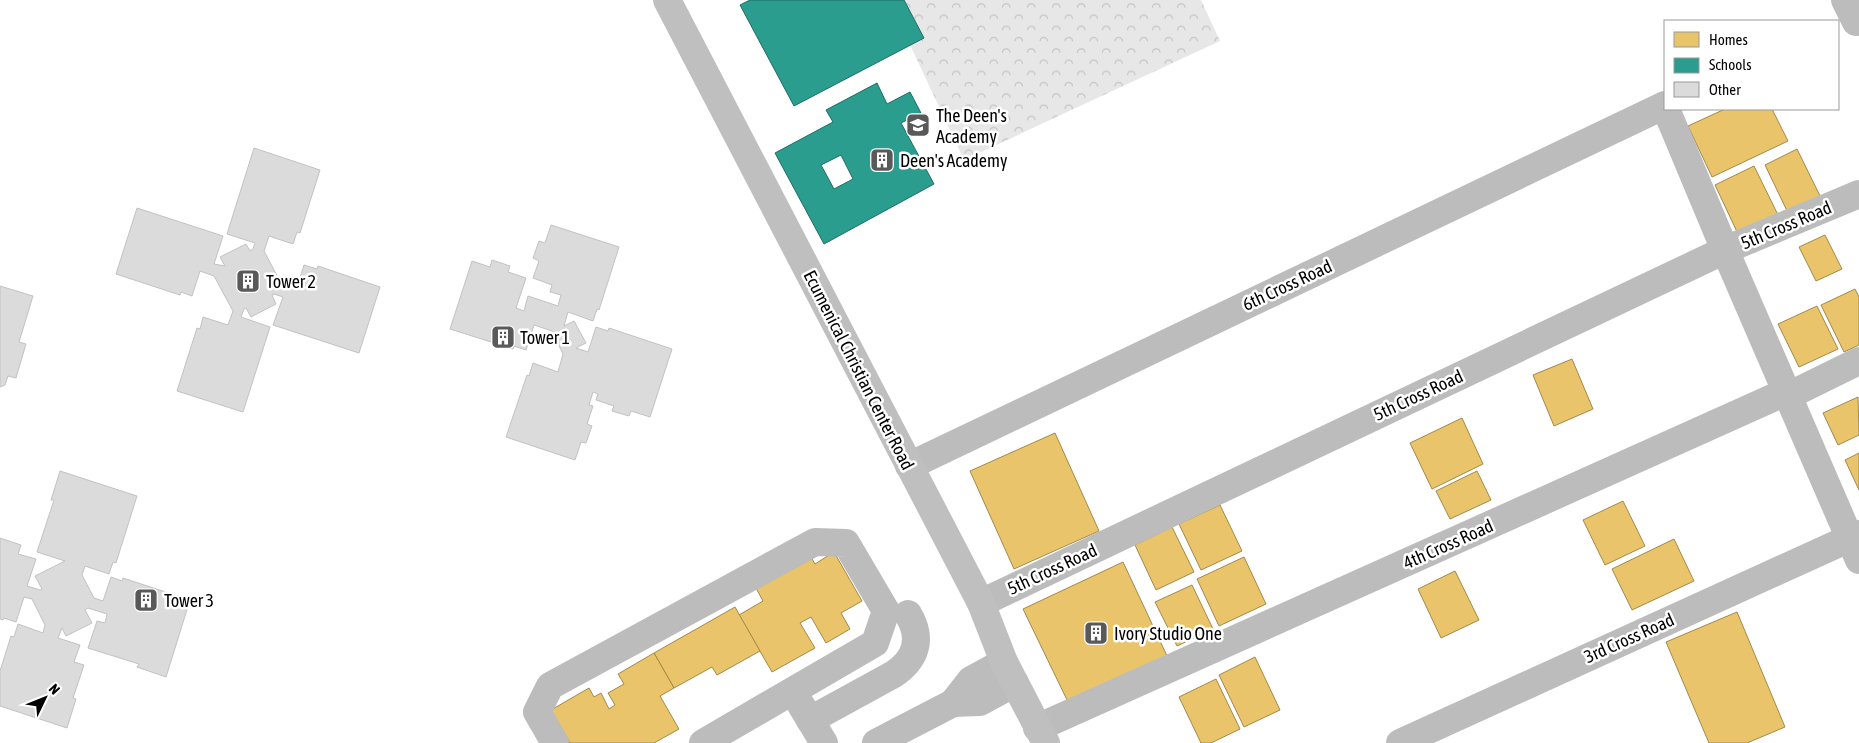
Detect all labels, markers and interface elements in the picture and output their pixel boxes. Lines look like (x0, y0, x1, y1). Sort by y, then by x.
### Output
legend (1664, 20, 1839, 110)
text: Homes (1709, 31, 1748, 48)
text: Schools (1709, 56, 1752, 73)
text: Other (1709, 81, 1741, 98)
place label: The Deen's Academy (936, 105, 1007, 147)
school or university icon: The Deen's Academy (905, 112, 931, 138)
building icon: Deen's Academy (869, 147, 895, 173)
place label: Deen's Academy (900, 150, 1007, 171)
street label: 5th Cross Road (1738, 197, 1834, 253)
street label: 6th Cross Road (1239, 255, 1335, 315)
street label: Ecumenical Christian Center Road (799, 267, 919, 473)
building icon: Tower 2 (235, 268, 261, 294)
place label: Tower 2 (266, 271, 316, 292)
building icon: Tower 1 (490, 324, 516, 350)
place label: Tower 1 (520, 327, 570, 348)
street label: 5th Cross Road (1370, 365, 1466, 425)
street label: 4th Cross Road (1400, 515, 1496, 573)
street label: 5th Cross Road (1004, 539, 1100, 599)
building icon: Tower 3 (133, 587, 159, 613)
place label: Tower 3 (164, 590, 214, 611)
street label: 3rd Cross Road (1581, 609, 1677, 667)
building icon: Ivory Studio One (1083, 620, 1109, 646)
place label: Ivory Studio One (1114, 623, 1222, 644)
north arrow (20, 673, 70, 723)
text: N (46, 681, 63, 698)

